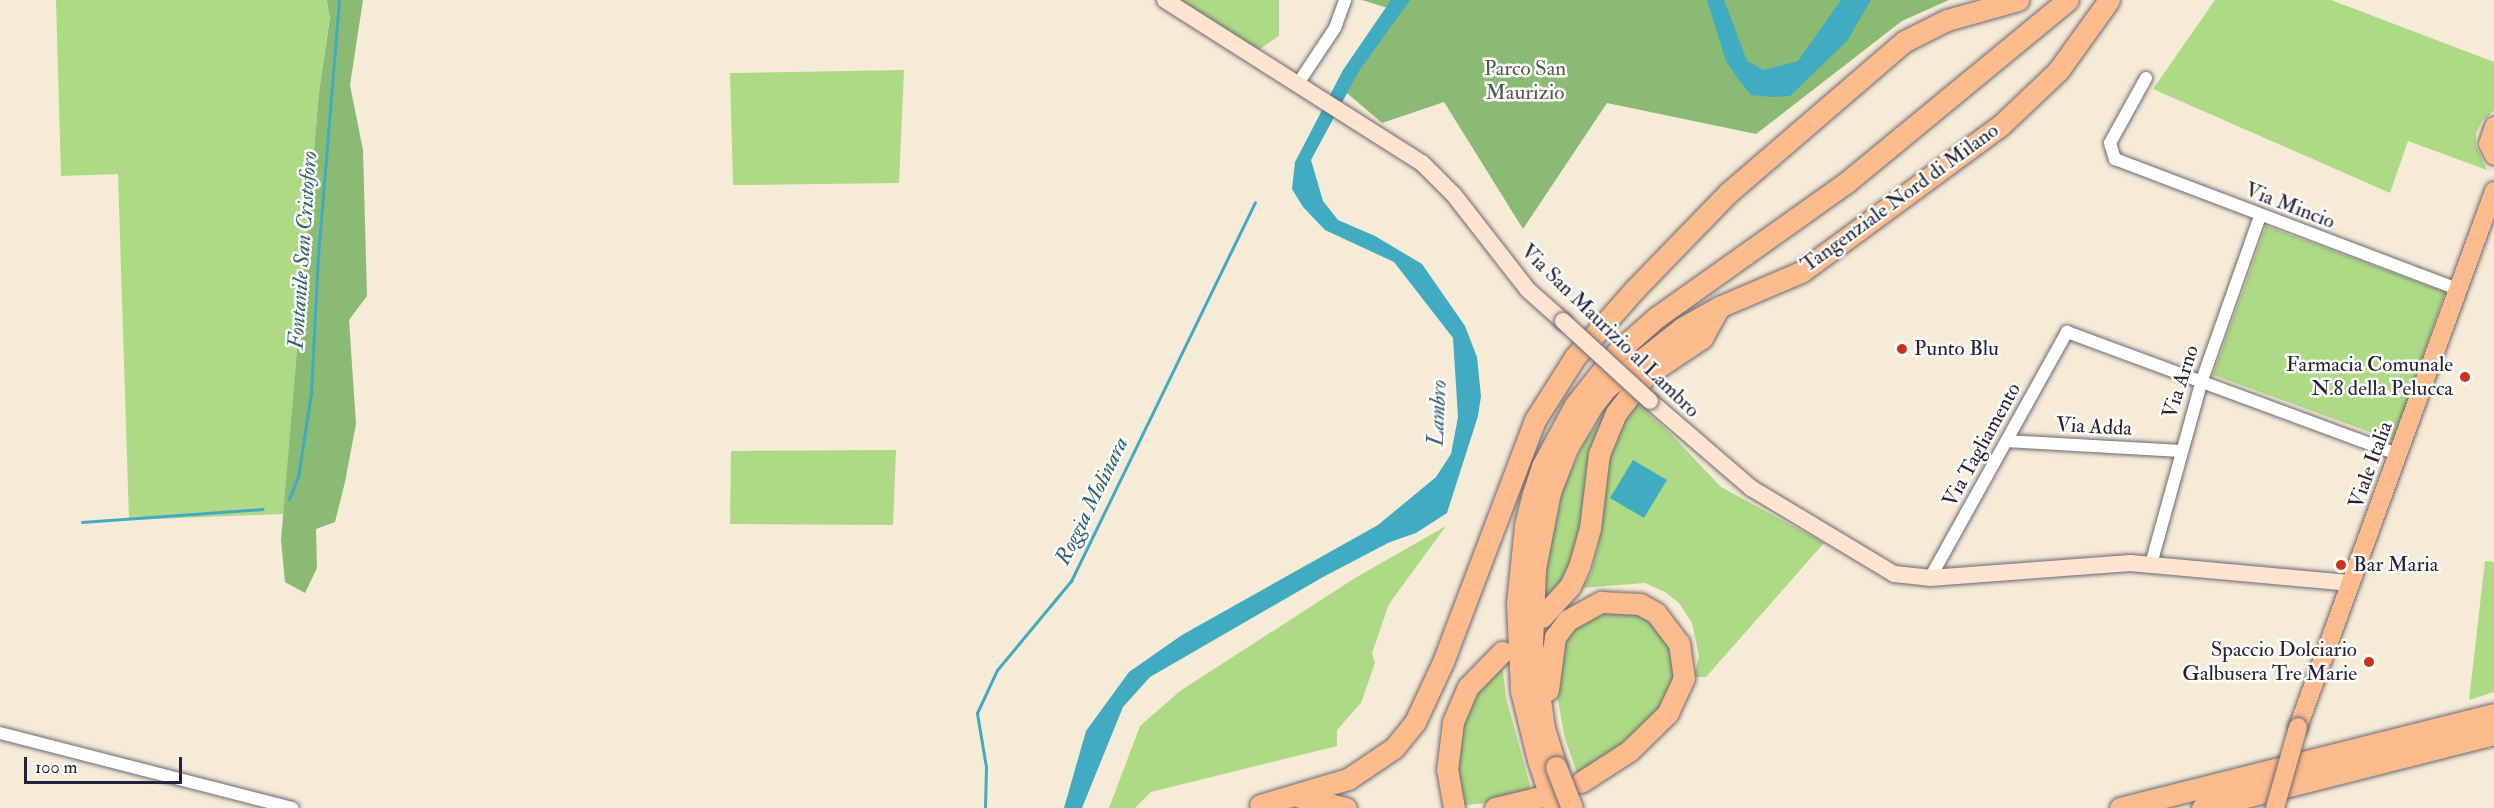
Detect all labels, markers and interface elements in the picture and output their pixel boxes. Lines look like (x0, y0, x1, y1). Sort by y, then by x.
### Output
park label: Parco San Maurizio (1484, 56, 1566, 106)
street label: Tangenziale Nord di Milano (1797, 118, 2003, 278)
water label: Fontanile San Cristoforo (283, 150, 323, 350)
street label: Via Mincio (2242, 177, 2338, 235)
street label: Via San Maurizio al Lambro (1515, 239, 1705, 423)
place label: Punto Blu (1914, 336, 1999, 362)
marker: Punto Blu (1895, 342, 1909, 356)
street label: Via Arno (2157, 342, 2205, 422)
place label: Farmacia Comunale N.8 della Pelucca (2286, 352, 2453, 402)
marker: Farmacia Comunale N.8 della Pelucca (2458, 370, 2472, 384)
water label: Lambro (1423, 379, 1453, 447)
street label: Via Tagliamento (1938, 379, 2026, 511)
street label: Via Adda (2055, 412, 2133, 442)
street label: Viale Italia (2344, 418, 2398, 512)
water label: Roggia Molinara (1050, 433, 1134, 569)
place label: Bar Maria (2353, 552, 2439, 578)
marker: Bar Maria (2334, 558, 2348, 572)
place label: Spaccio Dolciario Galbusera Tre Marie (2182, 637, 2357, 687)
marker: Spaccio Dolciario Galbusera Tre Marie (2362, 655, 2376, 669)
scale bar (27, 745, 184, 783)
text: 100 m (35, 756, 78, 779)

